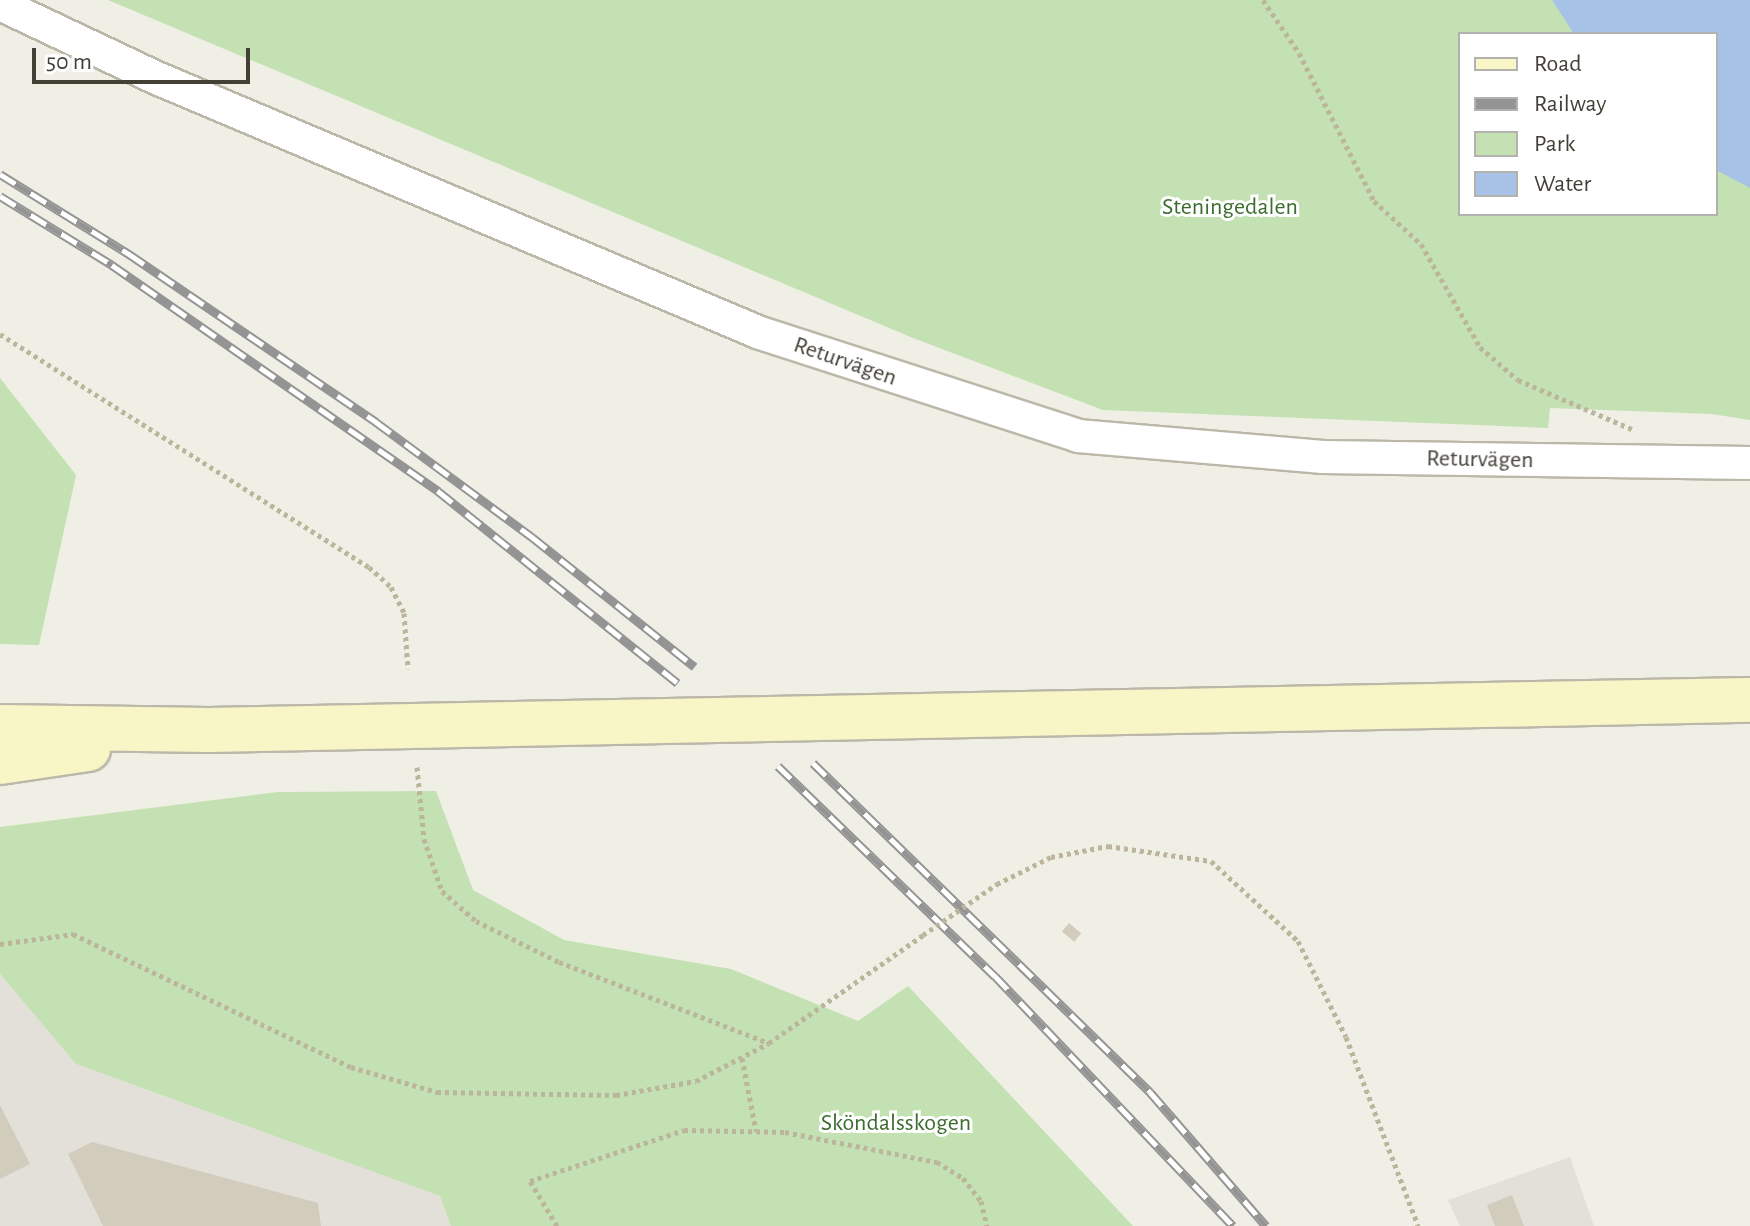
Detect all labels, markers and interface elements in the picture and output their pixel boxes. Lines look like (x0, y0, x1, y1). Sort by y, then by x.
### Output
scale bar (36, 32, 254, 82)
legend (1458, 32, 1718, 216)
text: 50 m (46, 50, 92, 74)
text: Road (1534, 52, 1582, 76)
text: Railway (1534, 92, 1606, 116)
text: Park (1534, 132, 1575, 156)
text: Water (1534, 172, 1591, 196)
park label: Steningedalen (1162, 194, 1298, 222)
street label: Returvägen (790, 331, 900, 393)
street label: Returvägen (1426, 445, 1534, 475)
park label: Sköndalsskogen (821, 1110, 971, 1138)

